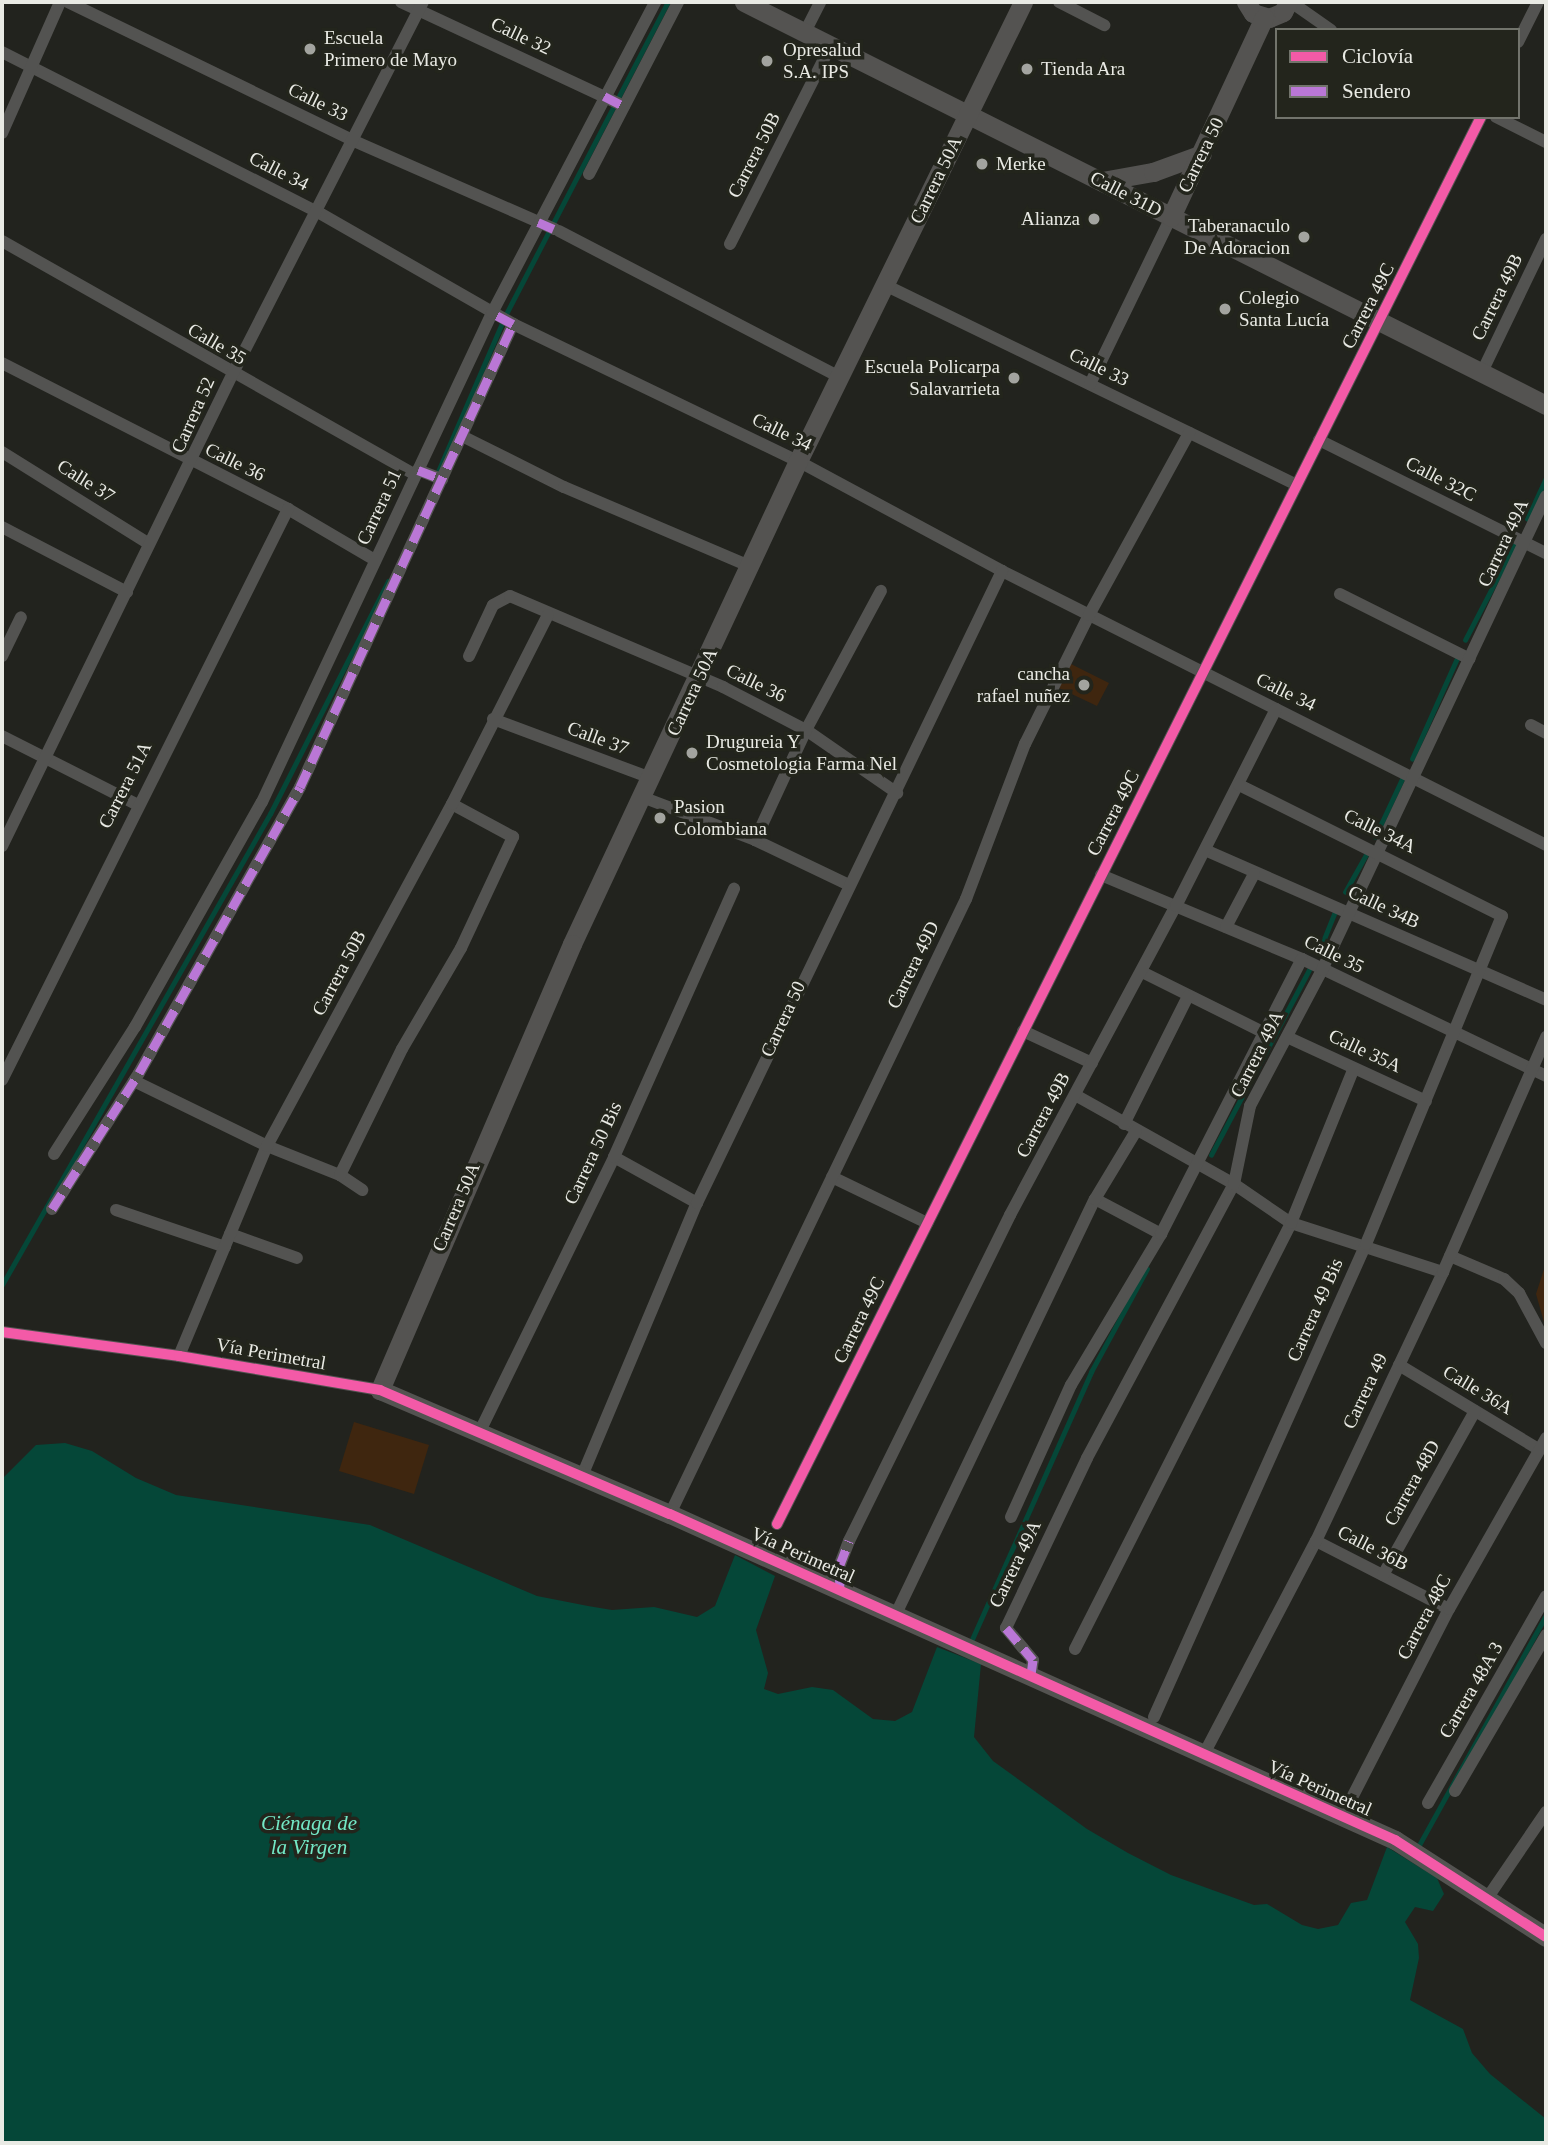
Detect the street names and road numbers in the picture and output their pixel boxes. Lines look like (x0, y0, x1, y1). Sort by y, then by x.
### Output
street label: Calle 32 (487, 12, 555, 60)
street label: Calle 33 (284, 78, 352, 126)
street label: Carrera 50B (723, 108, 785, 202)
street label: Carrera 50 (1173, 114, 1229, 196)
street label: Carrera 50A (905, 133, 967, 227)
street label: Calle 34 (245, 146, 313, 196)
street label: Calle 31D (1086, 166, 1166, 222)
street label: Carrera 49B (1466, 250, 1528, 344)
street label: Carrera 49C (1337, 259, 1399, 353)
street label: Calle 35 (184, 318, 250, 370)
street label: Calle 33 (1065, 343, 1133, 391)
street label: Carrera 52 (166, 373, 220, 457)
street label: Calle 34 (748, 408, 816, 456)
street label: Calle 36 (201, 438, 269, 486)
street label: Calle 32C (1402, 451, 1480, 507)
street label: Calle 37 (53, 454, 119, 508)
street label: Carrera 51 (352, 466, 406, 548)
street label: Carrera 49A (1473, 495, 1533, 591)
street label: Carrera 50A (662, 644, 722, 740)
street label: Calle 36 (722, 659, 790, 707)
street label: Calle 34 (1252, 668, 1320, 716)
street label: Calle 37 (564, 716, 632, 760)
street label: Carrera 51A (93, 738, 157, 832)
street label: Carrera 49C (1082, 766, 1144, 860)
street label: Calle 34A (1340, 804, 1420, 858)
street label: Calle 34B (1345, 880, 1423, 934)
street label: Carrera 49D (882, 918, 944, 1012)
street label: Carrera 50B (307, 926, 371, 1020)
street label: Calle 35 (1300, 930, 1368, 978)
street label: Carrera 50 (756, 978, 810, 1060)
street label: Carrera 49A (1225, 1007, 1289, 1101)
street label: Calle 35A (1325, 1024, 1405, 1078)
street label: Carrera 49B (1011, 1068, 1075, 1162)
street label: Carrera 50 Bis (559, 1098, 627, 1208)
street label: Carrera 50A (427, 1159, 485, 1255)
street label: Carrera 49 Bis (1282, 1255, 1348, 1365)
street label: Carrera 49C (828, 1273, 890, 1367)
street label: Vía Perimetral (214, 1333, 328, 1375)
street label: Carrera 49 (1338, 1350, 1392, 1432)
street label: Calle 36A (1439, 1360, 1517, 1420)
street label: Carrera 48D (1379, 1436, 1445, 1530)
street label: Carrera 49A (984, 1517, 1046, 1611)
street label: Calle 36B (1334, 1520, 1412, 1576)
street label: Vía Perimetral (748, 1522, 858, 1588)
street label: Carrera 48C (1392, 1570, 1456, 1664)
street label: Carrera 48A 3 (1434, 1637, 1508, 1743)
street label: Vía Perimetral (1265, 1755, 1375, 1821)

